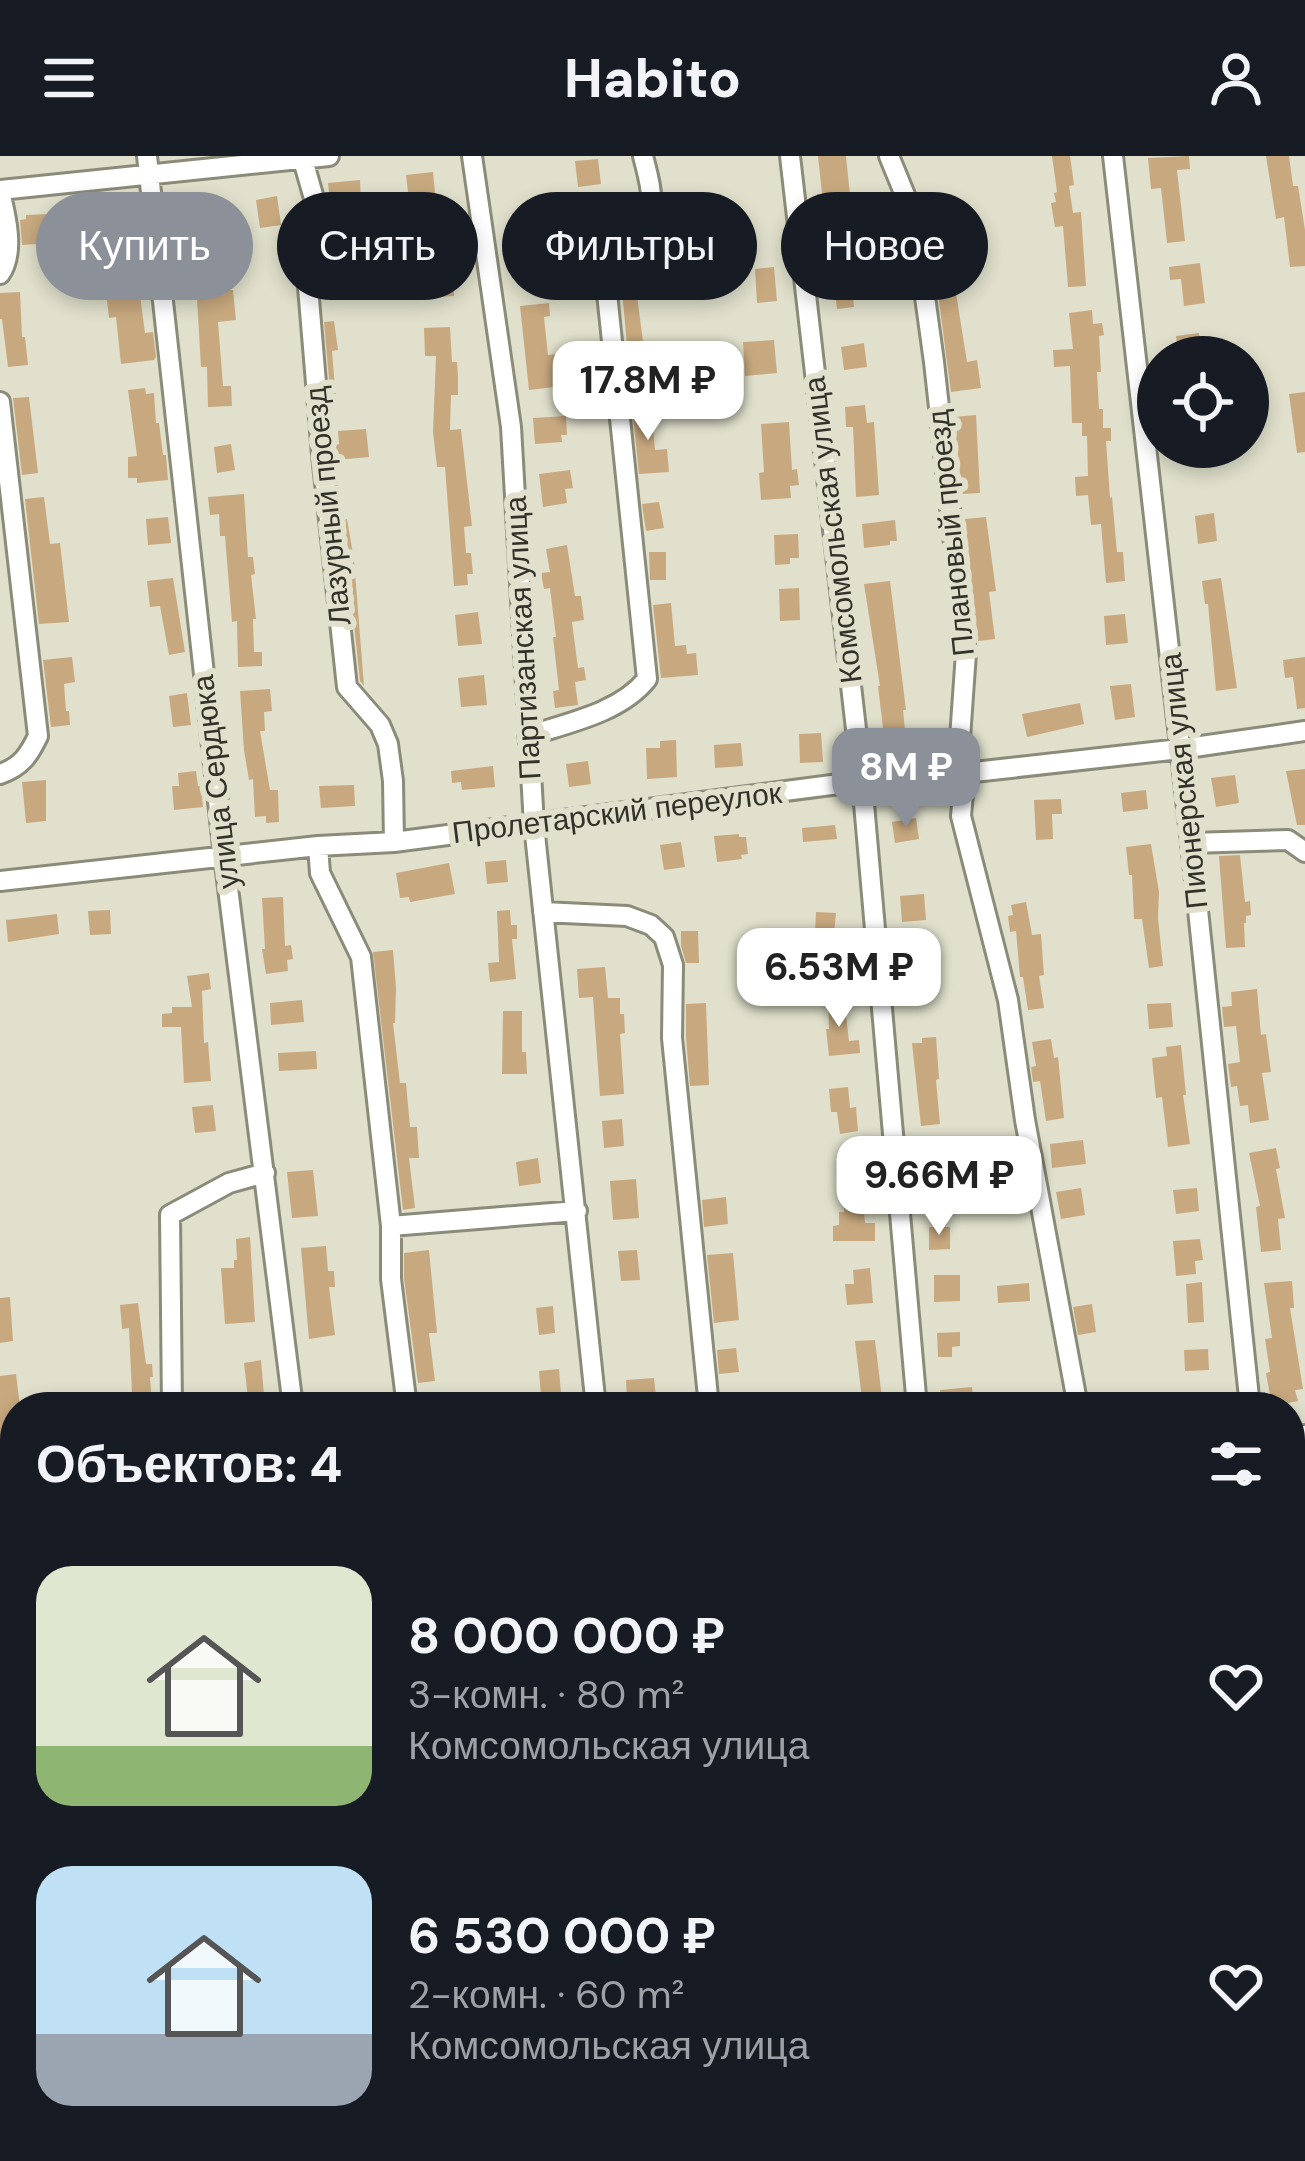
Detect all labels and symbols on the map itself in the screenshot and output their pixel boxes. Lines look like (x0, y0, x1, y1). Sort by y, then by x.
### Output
pin: 17.8M ₽ (537, 341, 759, 443)
street label: Комсомольская улица (794, 374, 871, 686)
street label: Лазурный проезд (296, 385, 359, 627)
street label: Плановый проезд (918, 408, 983, 658)
street label: Партизанская улица (496, 495, 549, 781)
street label: Пионерская улица (1151, 651, 1216, 911)
street label: улица Сердюка (183, 673, 248, 891)
pin: 8M ₽ (835, 728, 977, 830)
street label: Пролетарский переулок (450, 773, 785, 852)
pin: 6.53M ₽ (728, 928, 950, 1030)
pin: 9.66M ₽ (828, 1136, 1050, 1238)

